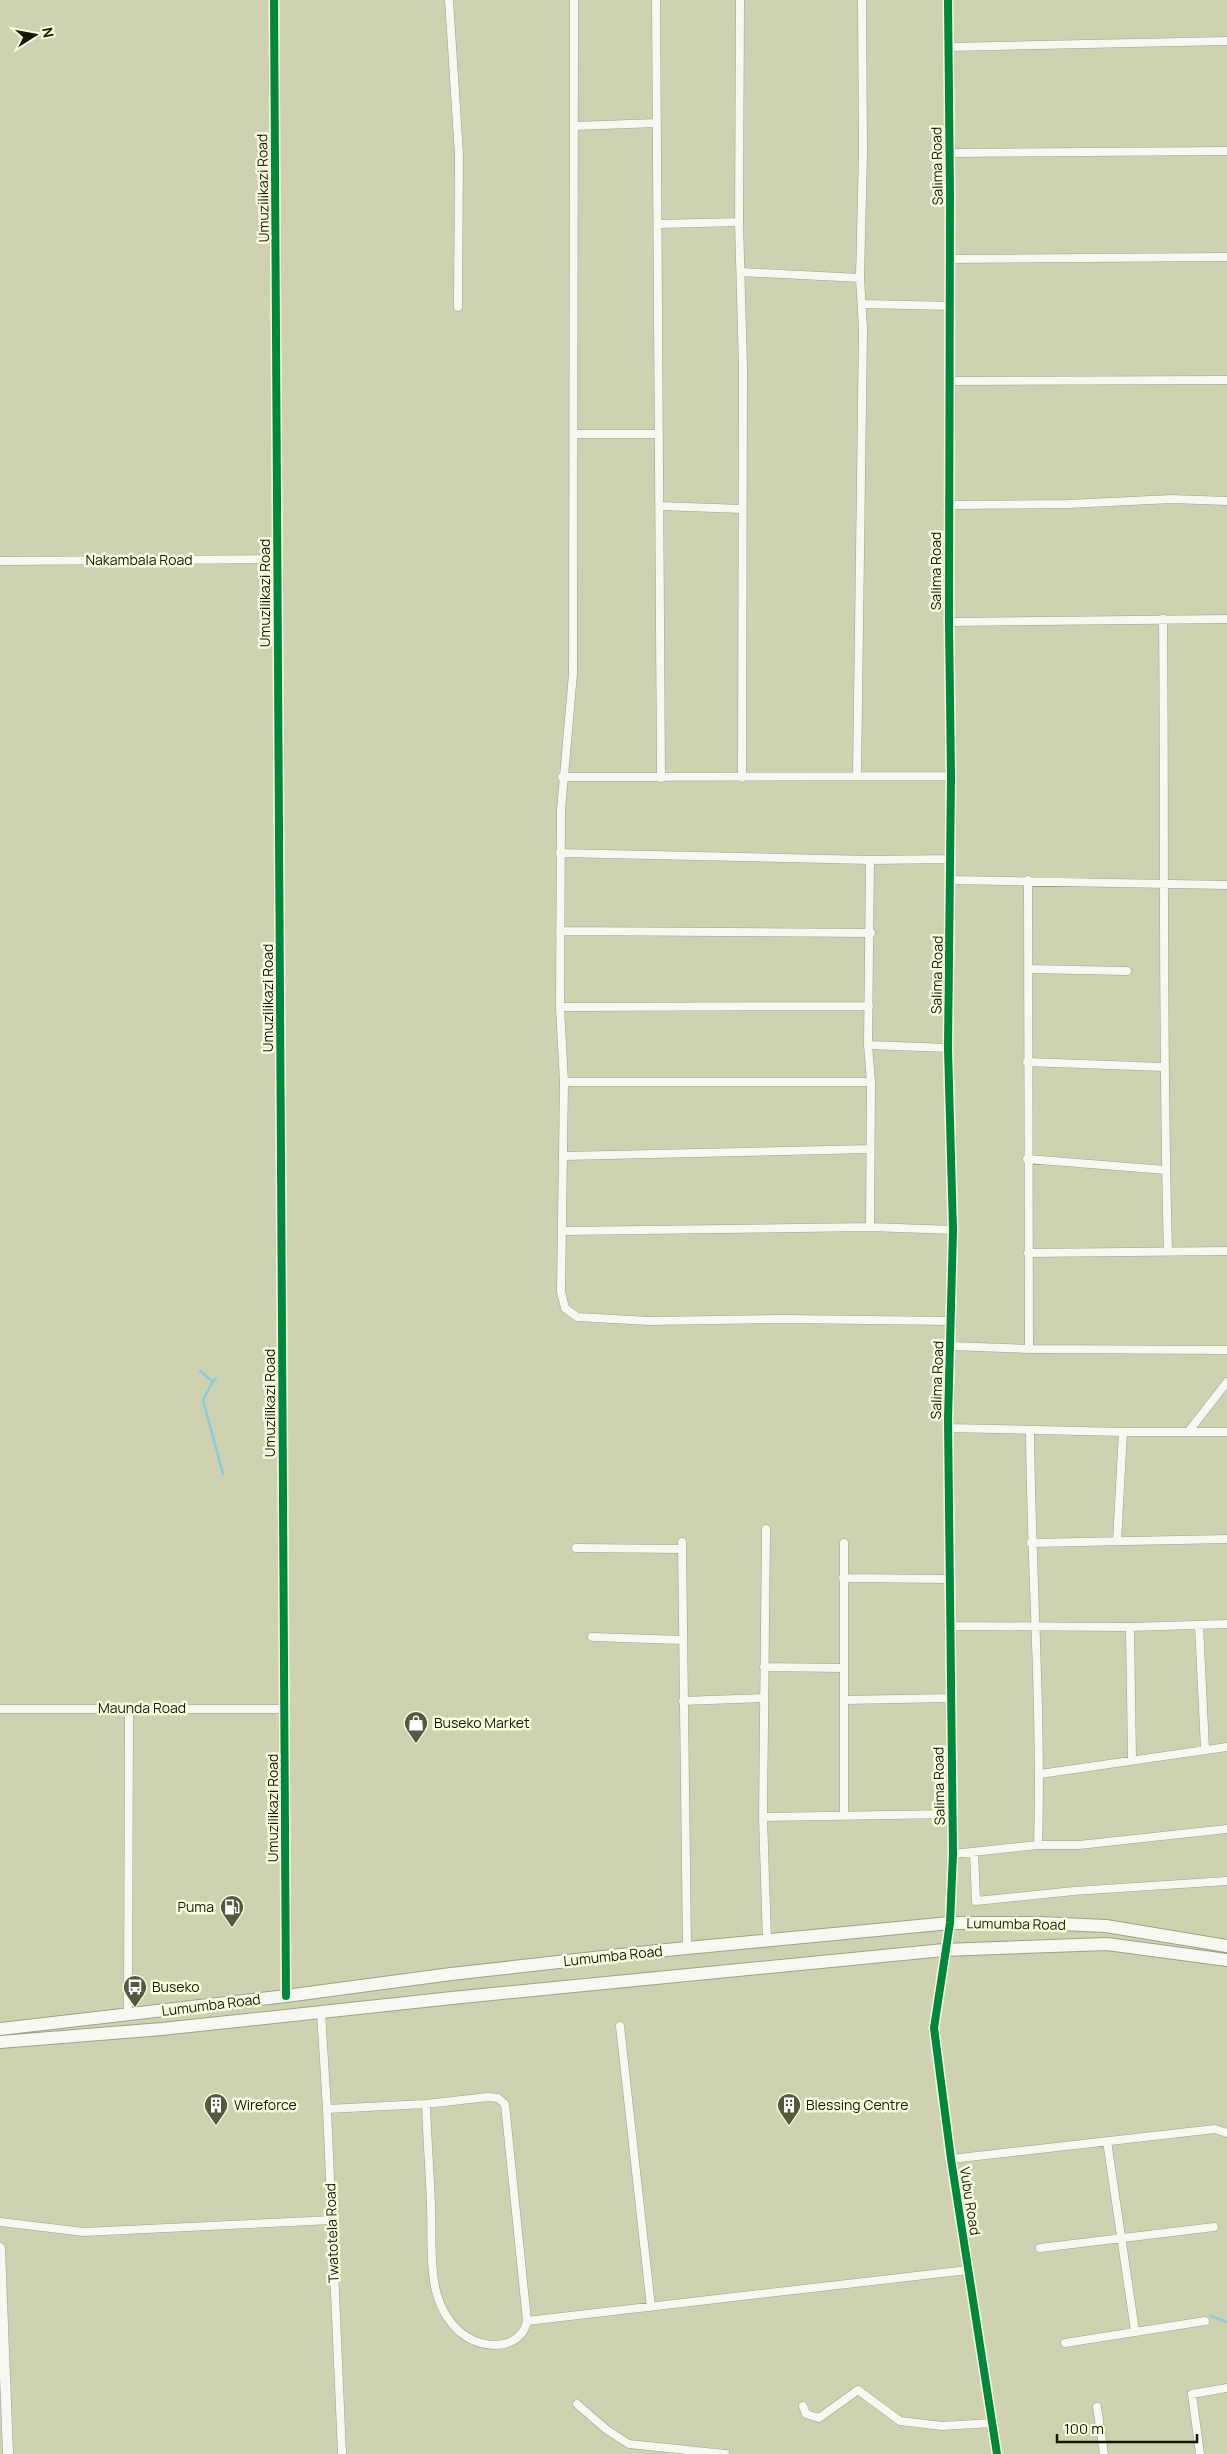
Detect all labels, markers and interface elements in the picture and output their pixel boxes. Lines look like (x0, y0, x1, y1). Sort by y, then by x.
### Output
north arrow (10, 10, 60, 60)
text: N (38, 26, 59, 39)
street label: Salima Road (926, 127, 947, 205)
street label: Umuzilikazi Road (252, 134, 273, 242)
street label: Salima Road (926, 532, 945, 610)
street label: Umuzilikazi Road (255, 539, 274, 647)
street label: Nakambala Road (85, 550, 193, 569)
street label: Salima Road (926, 936, 947, 1014)
street label: Umuzilikazi Road (258, 944, 277, 1052)
street label: Salima Road (926, 1340, 947, 1420)
street label: Umuzilikazi Road (260, 1349, 279, 1457)
street label: Maunda Road (98, 1698, 186, 1717)
shop icon: Buseko Market (403, 1710, 429, 1744)
place label: Buseko Market (434, 1713, 530, 1732)
street label: Salima Road (928, 1747, 949, 1825)
street label: Umuzilikazi Road (263, 1754, 282, 1862)
fuel station icon: Puma (219, 1894, 245, 1928)
place label: Puma (178, 1897, 214, 1916)
street label: Lumumba Road (966, 1913, 1066, 1934)
street label: Lumumba Road (562, 1941, 663, 1970)
bus stop icon: Buseko (122, 1974, 148, 2008)
place label: Buseko (152, 1977, 200, 1996)
street label: Lumumba Road (160, 1989, 262, 2020)
building icon: Wireforce (203, 2092, 229, 2126)
building icon: Blessing Centre (776, 2092, 802, 2126)
place label: Wireforce (234, 2095, 297, 2114)
place label: Blessing Centre (806, 2095, 908, 2114)
street label: Vubu Road (956, 2165, 985, 2236)
street label: Twatotela Road (320, 2183, 343, 2283)
scale bar (1057, 2412, 1197, 2444)
text: 100 m (1064, 2418, 1104, 2439)

